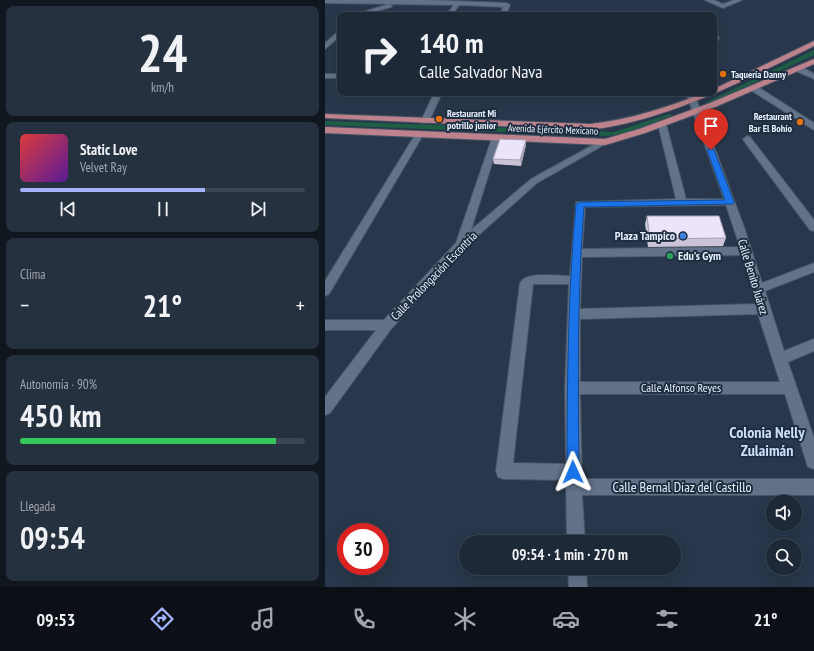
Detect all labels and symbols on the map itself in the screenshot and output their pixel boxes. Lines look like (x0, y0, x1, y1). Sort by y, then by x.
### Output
place label: Taquería Danny (731, 68, 787, 81)
marker: Taquería Danny (718, 69, 728, 79)
place label: Restaurant Mi potrillo junior (447, 107, 496, 132)
pin (694, 109, 728, 150)
place label: Restaurant Bar El Bohío (749, 110, 793, 135)
marker: Restaurant Mi potrillo junior (434, 114, 444, 124)
marker: Restaurant Bar El Bohío (795, 117, 805, 127)
street label: Avenida Ejército Mexicano (508, 121, 598, 138)
street label: Calle Prolongación Escontría (387, 228, 480, 323)
place label: Plaza Tampico (615, 228, 676, 243)
marker: Plaza Tampico (678, 231, 688, 241)
street label: Calle Benito Juárez (735, 237, 772, 316)
place label: Edu's Gym (678, 248, 721, 263)
marker: Edu's Gym (665, 251, 675, 261)
street label: Calle Alfonso Reyes (641, 380, 721, 395)
district label: Colonia Nelly Zulaimán (729, 422, 805, 460)
position arrow (552, 451, 594, 493)
street label: Calle Bernal Díaz del Castillo (612, 478, 752, 496)
speed limit sign: 30 (337, 523, 389, 575)

